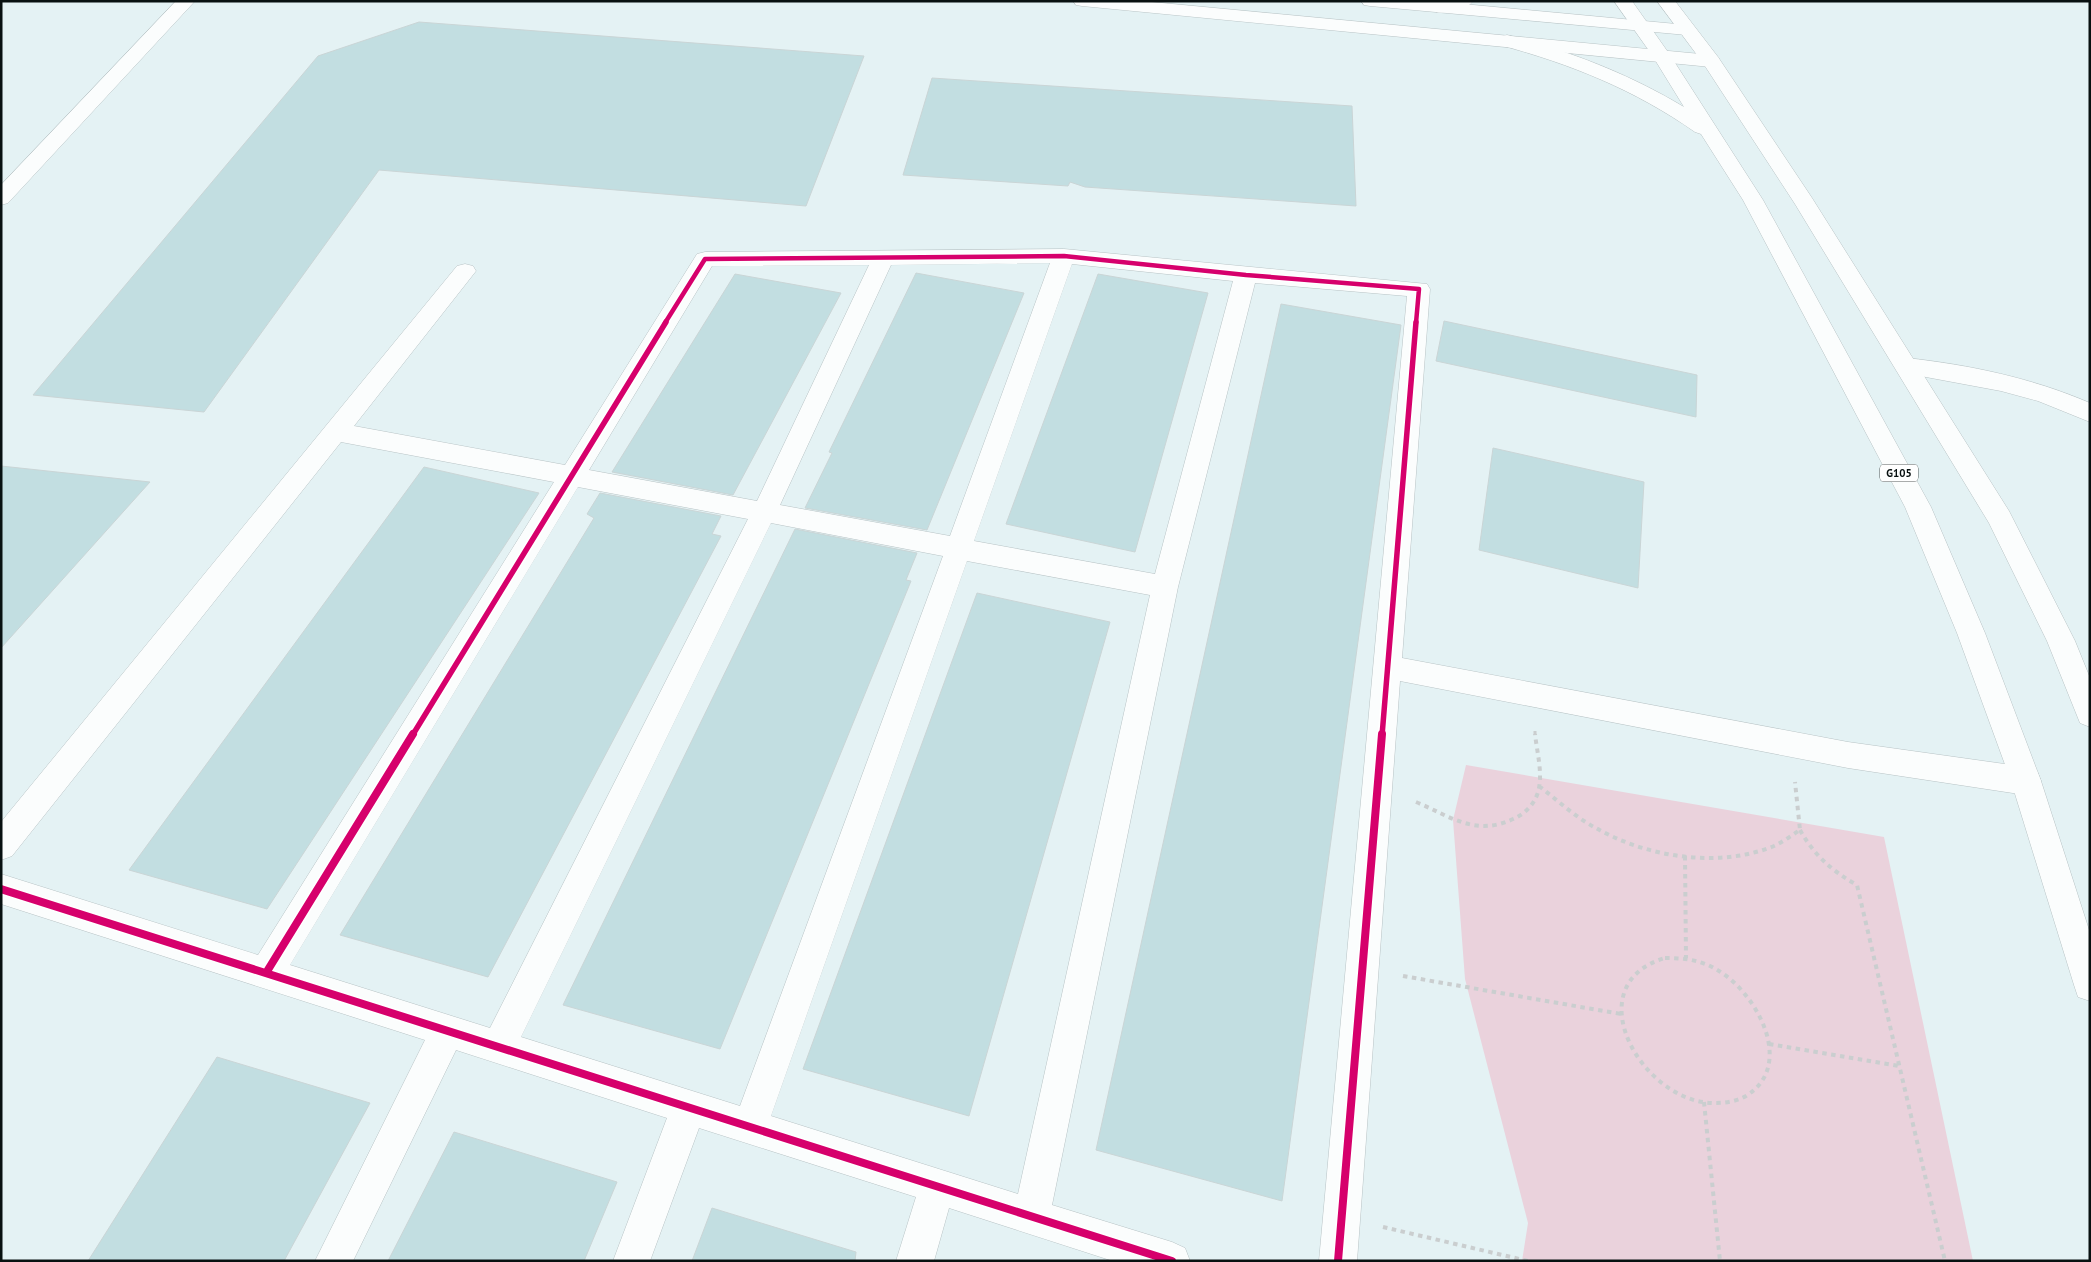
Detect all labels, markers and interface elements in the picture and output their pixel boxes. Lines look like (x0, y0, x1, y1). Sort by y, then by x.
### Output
road number: G105 (1880, 464, 1918, 482)

